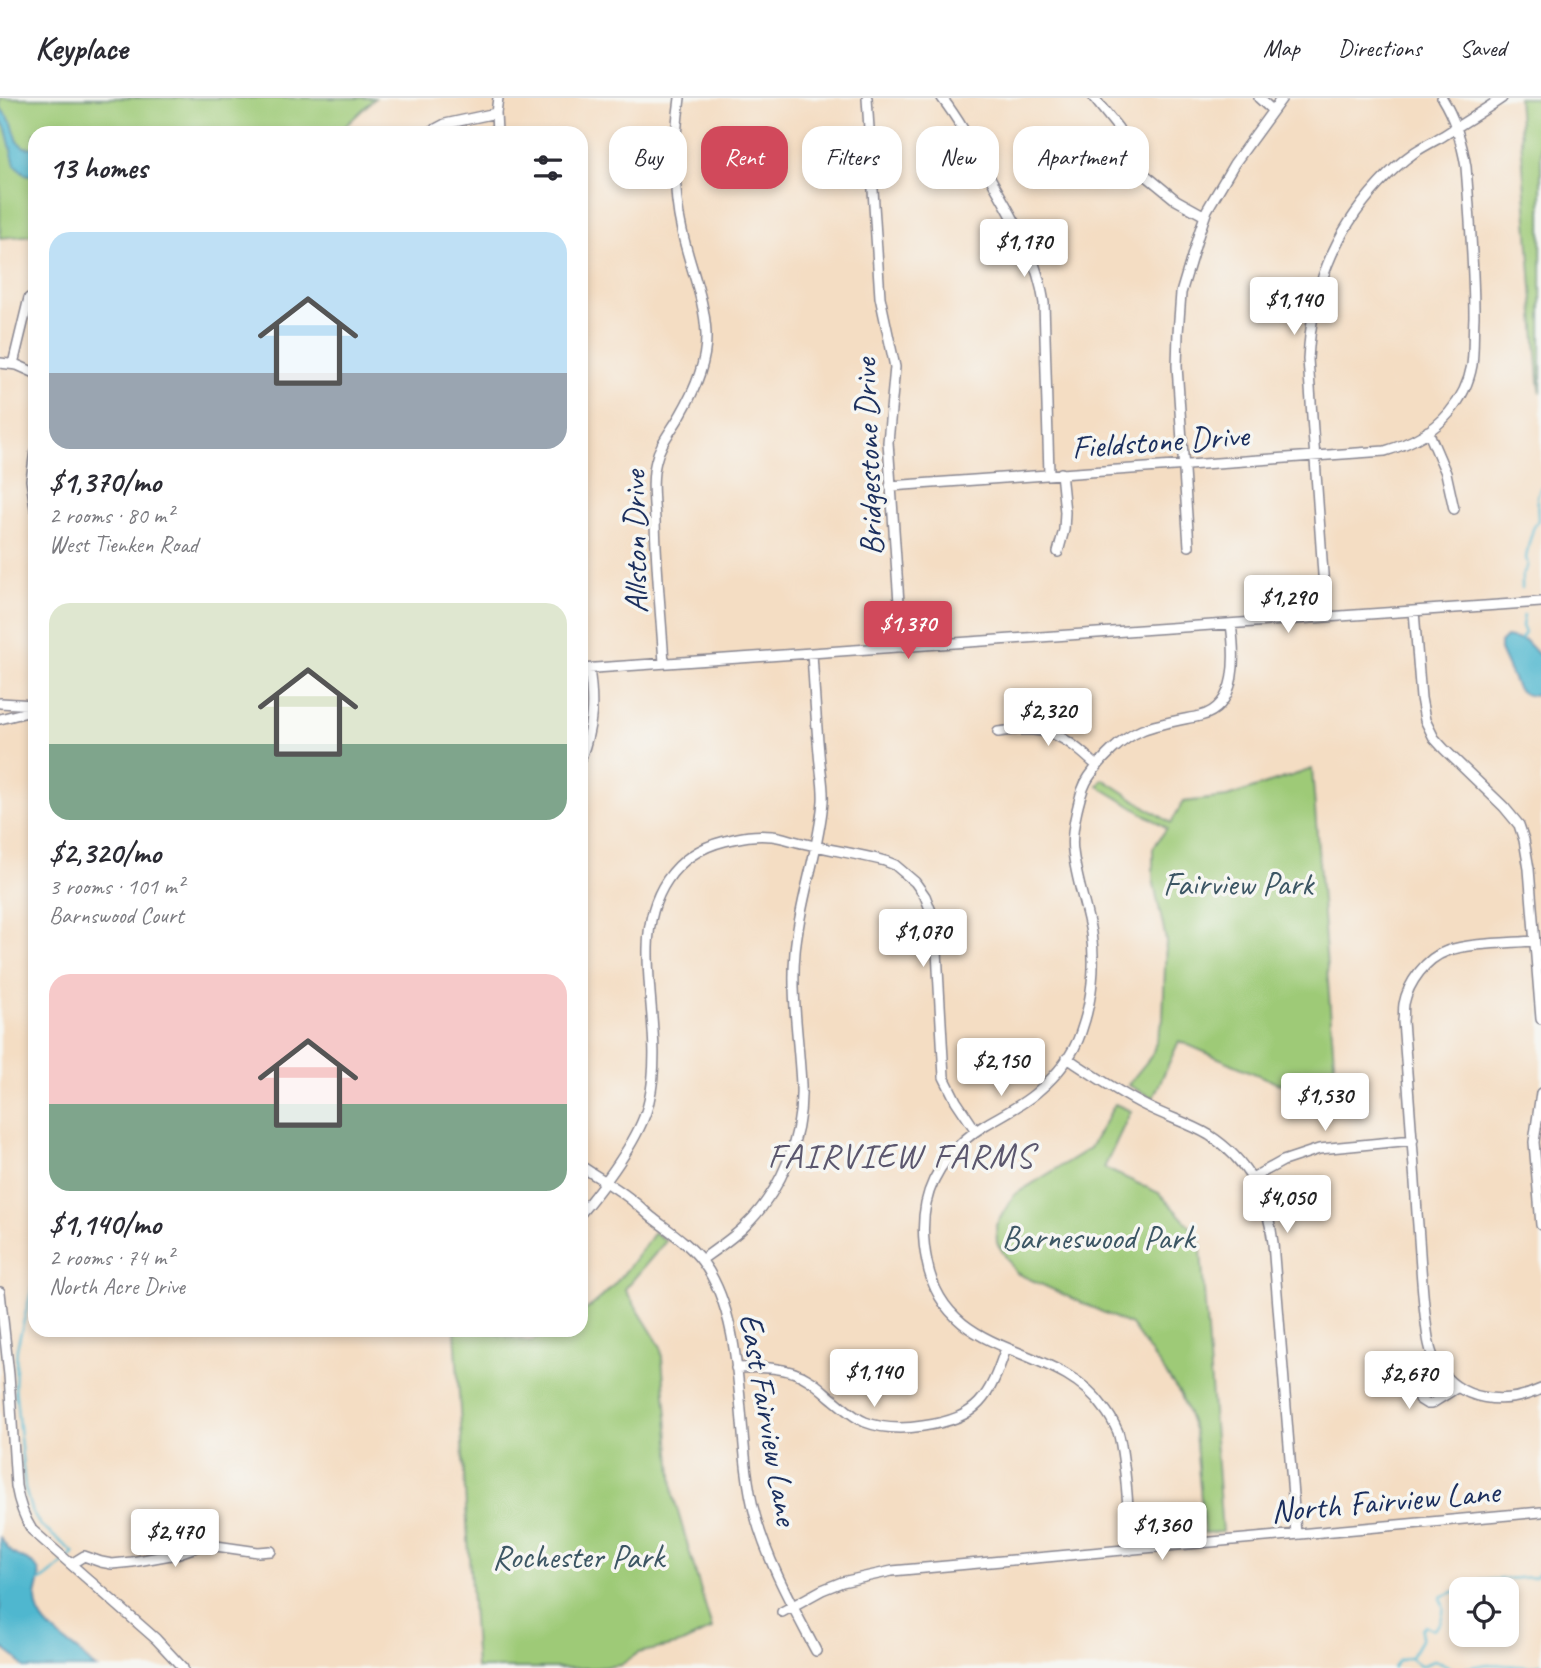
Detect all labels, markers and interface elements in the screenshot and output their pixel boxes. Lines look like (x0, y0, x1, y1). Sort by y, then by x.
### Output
text: Keyplace (35, 27, 128, 69)
text: Map (1263, 33, 1300, 63)
text: Directions (1338, 33, 1421, 63)
text: Saved (1459, 33, 1506, 63)
chip: Buy (609, 126, 687, 189)
chip: Rent (701, 126, 788, 189)
chip: Filters (802, 126, 902, 189)
chip: New (916, 126, 999, 189)
chip: Apartment (1013, 126, 1149, 189)
text: 13 homes (49, 149, 147, 187)
icon: filters (529, 149, 567, 187)
pin: $1,170 (967, 220, 1081, 279)
text: $1,170 (996, 227, 1052, 256)
icon: home (245, 278, 371, 404)
pin: $1,140 (1237, 278, 1351, 337)
text: $1,140 (1266, 285, 1322, 314)
street label: Bridgestone Drive (843, 355, 892, 556)
street label: Fieldstone Drive (1070, 414, 1252, 468)
text: $1,370/mo (49, 463, 161, 501)
street label: Allston Drive (613, 468, 657, 614)
text: 2 rooms · 80 m² (49, 501, 173, 530)
text: West Tienken Road (49, 530, 198, 559)
pin: $1,290 (1231, 575, 1345, 635)
text: $1,290 (1260, 583, 1316, 612)
pin: $1,370 (851, 602, 965, 661)
text: $1,370 (880, 609, 936, 638)
icon: home (245, 649, 371, 775)
pin: $2,320 (991, 688, 1105, 748)
text: $2,320 (1020, 696, 1076, 725)
text: $2,320/mo (49, 834, 161, 872)
park label: Fairview Park (1163, 863, 1315, 905)
text: 3 rooms · 101 m² (49, 872, 184, 901)
text: Barnswood Court (49, 901, 184, 930)
pin: $1,070 (866, 910, 980, 969)
text: $1,070 (895, 917, 951, 946)
icon: home (245, 1020, 371, 1146)
pin: $2,150 (944, 1038, 1058, 1098)
text: $2,150 (973, 1046, 1029, 1075)
pin: $1,530 (1268, 1074, 1382, 1133)
text: $1,530 (1297, 1081, 1353, 1110)
district label: FAIRVIEW FARMS (767, 1133, 1040, 1178)
pin: $4,050 (1230, 1176, 1344, 1235)
text: $4,050 (1259, 1183, 1315, 1212)
text: $1,140/mo (49, 1205, 161, 1243)
park label: Barneswood Park (1002, 1217, 1197, 1259)
text: 2 rooms · 74 m² (49, 1243, 173, 1272)
text: North Acre Drive (49, 1272, 185, 1301)
street label: East Fairview Lane (730, 1310, 809, 1530)
pin: $1,140 (817, 1350, 931, 1409)
pin: $2,670 (1352, 1352, 1466, 1411)
text: $1,140 (846, 1357, 902, 1386)
text: $2,670 (1381, 1359, 1437, 1388)
street label: North Fairview Lane (1269, 1470, 1503, 1532)
pin: $1,360 (1105, 1502, 1219, 1562)
pin: $2,470 (118, 1510, 232, 1569)
text: $1,360 (1134, 1510, 1190, 1539)
text: $2,470 (147, 1517, 203, 1546)
park label: Rochester Park (492, 1536, 667, 1578)
map controls (1449, 1577, 1519, 1647)
button: locate (1449, 1577, 1519, 1647)

